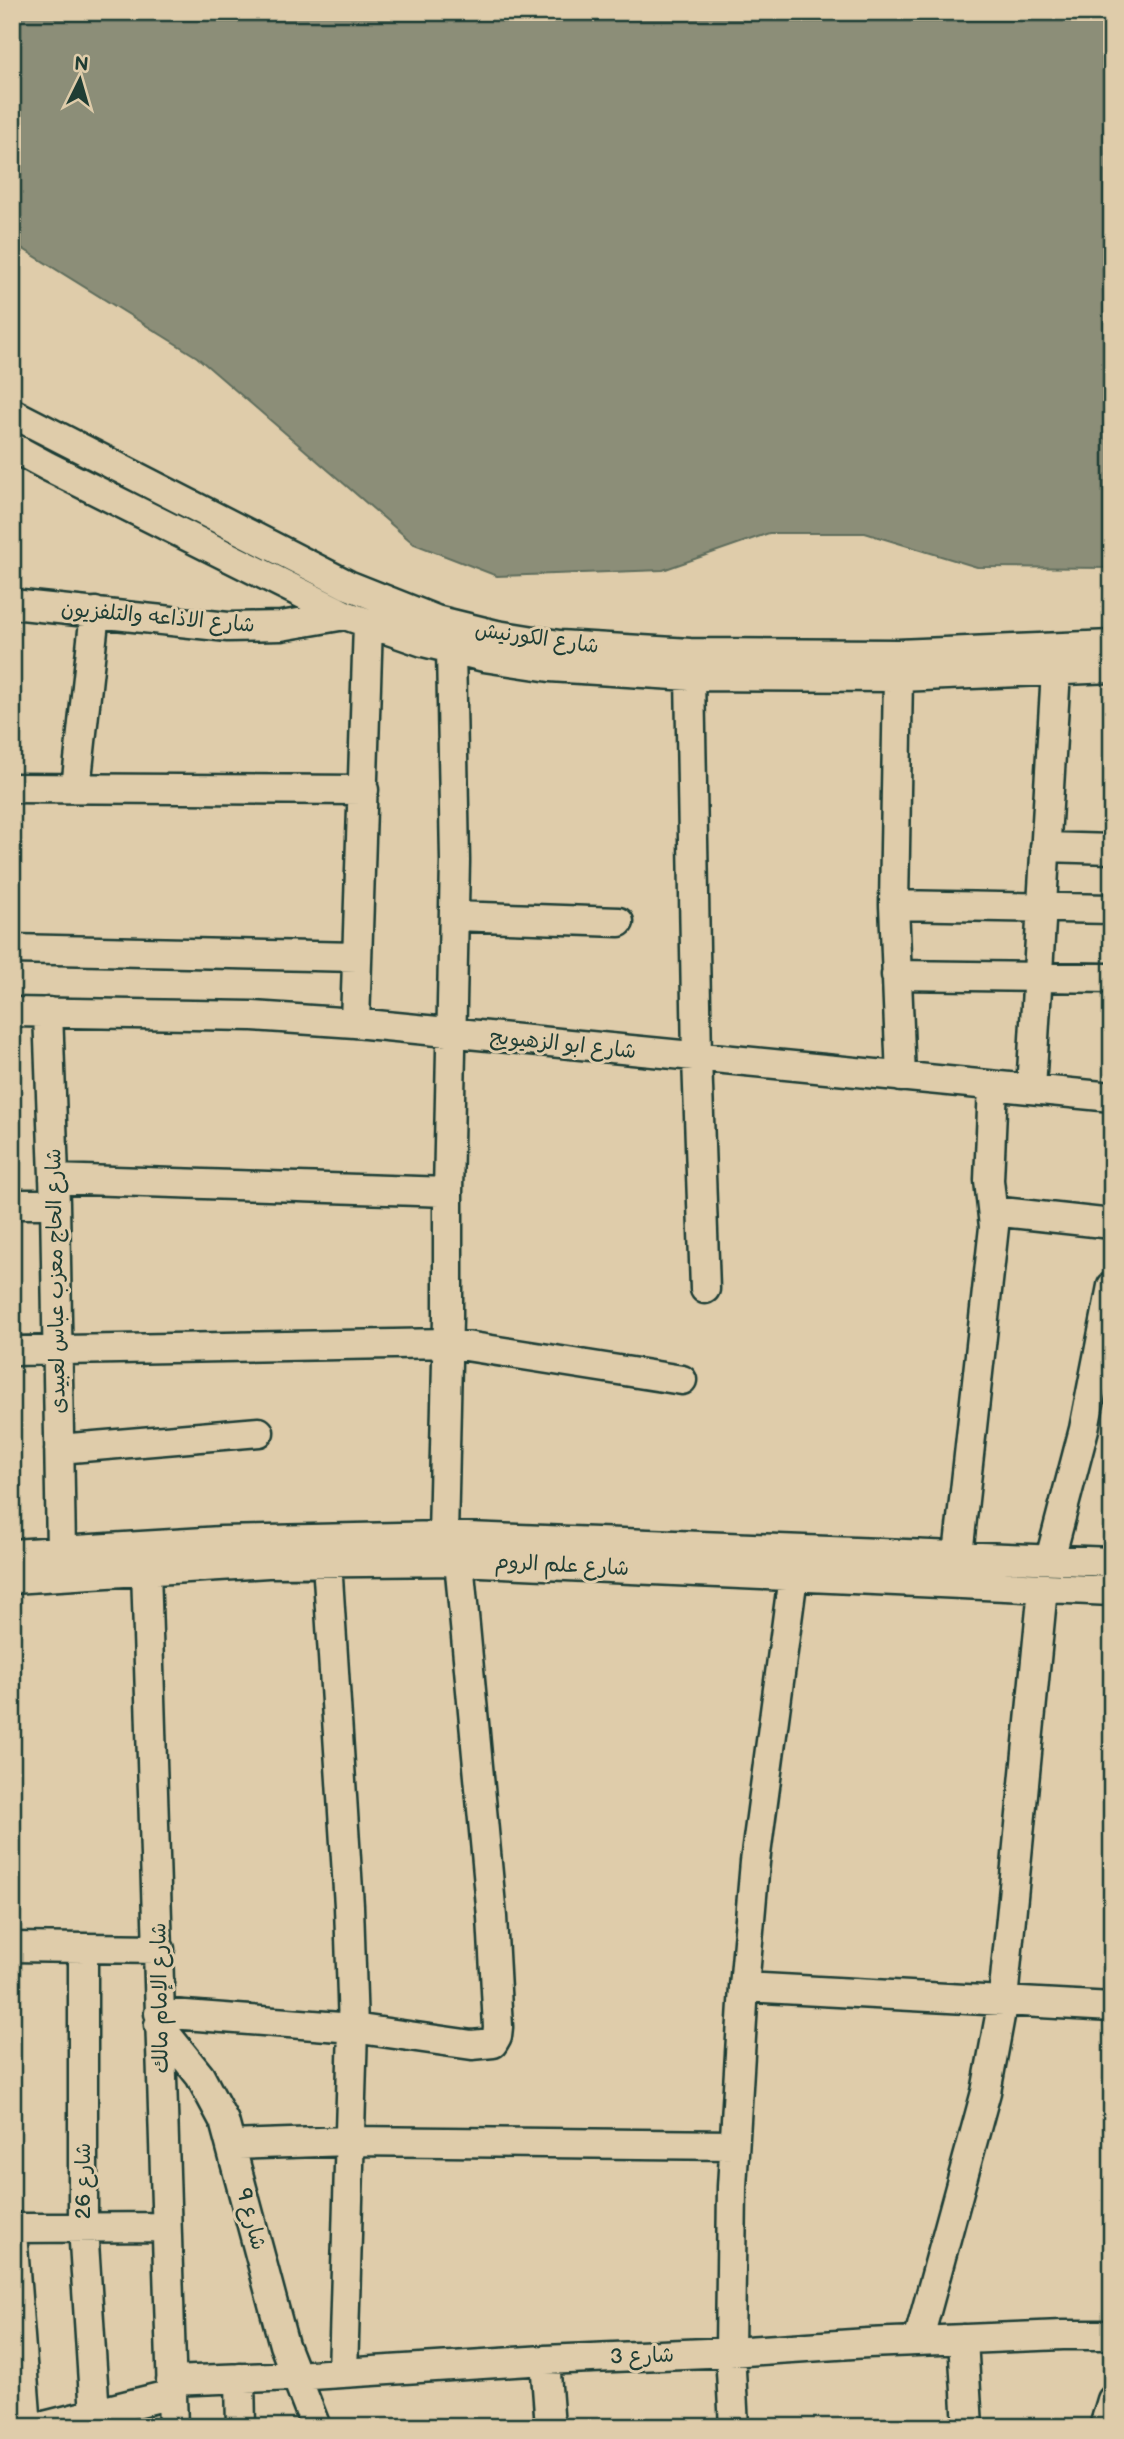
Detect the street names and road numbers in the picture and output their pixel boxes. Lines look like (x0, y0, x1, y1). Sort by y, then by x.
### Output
street label: شارع الاذاعه والتلفزيون (60, 596, 256, 640)
street label: شارع الكورنيش (473, 617, 601, 661)
street label: شارع ابو الزهيويج (488, 1024, 637, 1066)
street label: شارع الحاج معزب عباس لعبيدى (41, 1148, 73, 1414)
street label: شارع علم الروم (494, 1549, 630, 1584)
street label: شارع الإمام مالك (146, 1922, 177, 2074)
street label: شارع 26 (71, 2143, 98, 2219)
street label: شارع 9 (229, 2185, 271, 2253)
street label: شارع 3 (610, 2342, 675, 2372)

